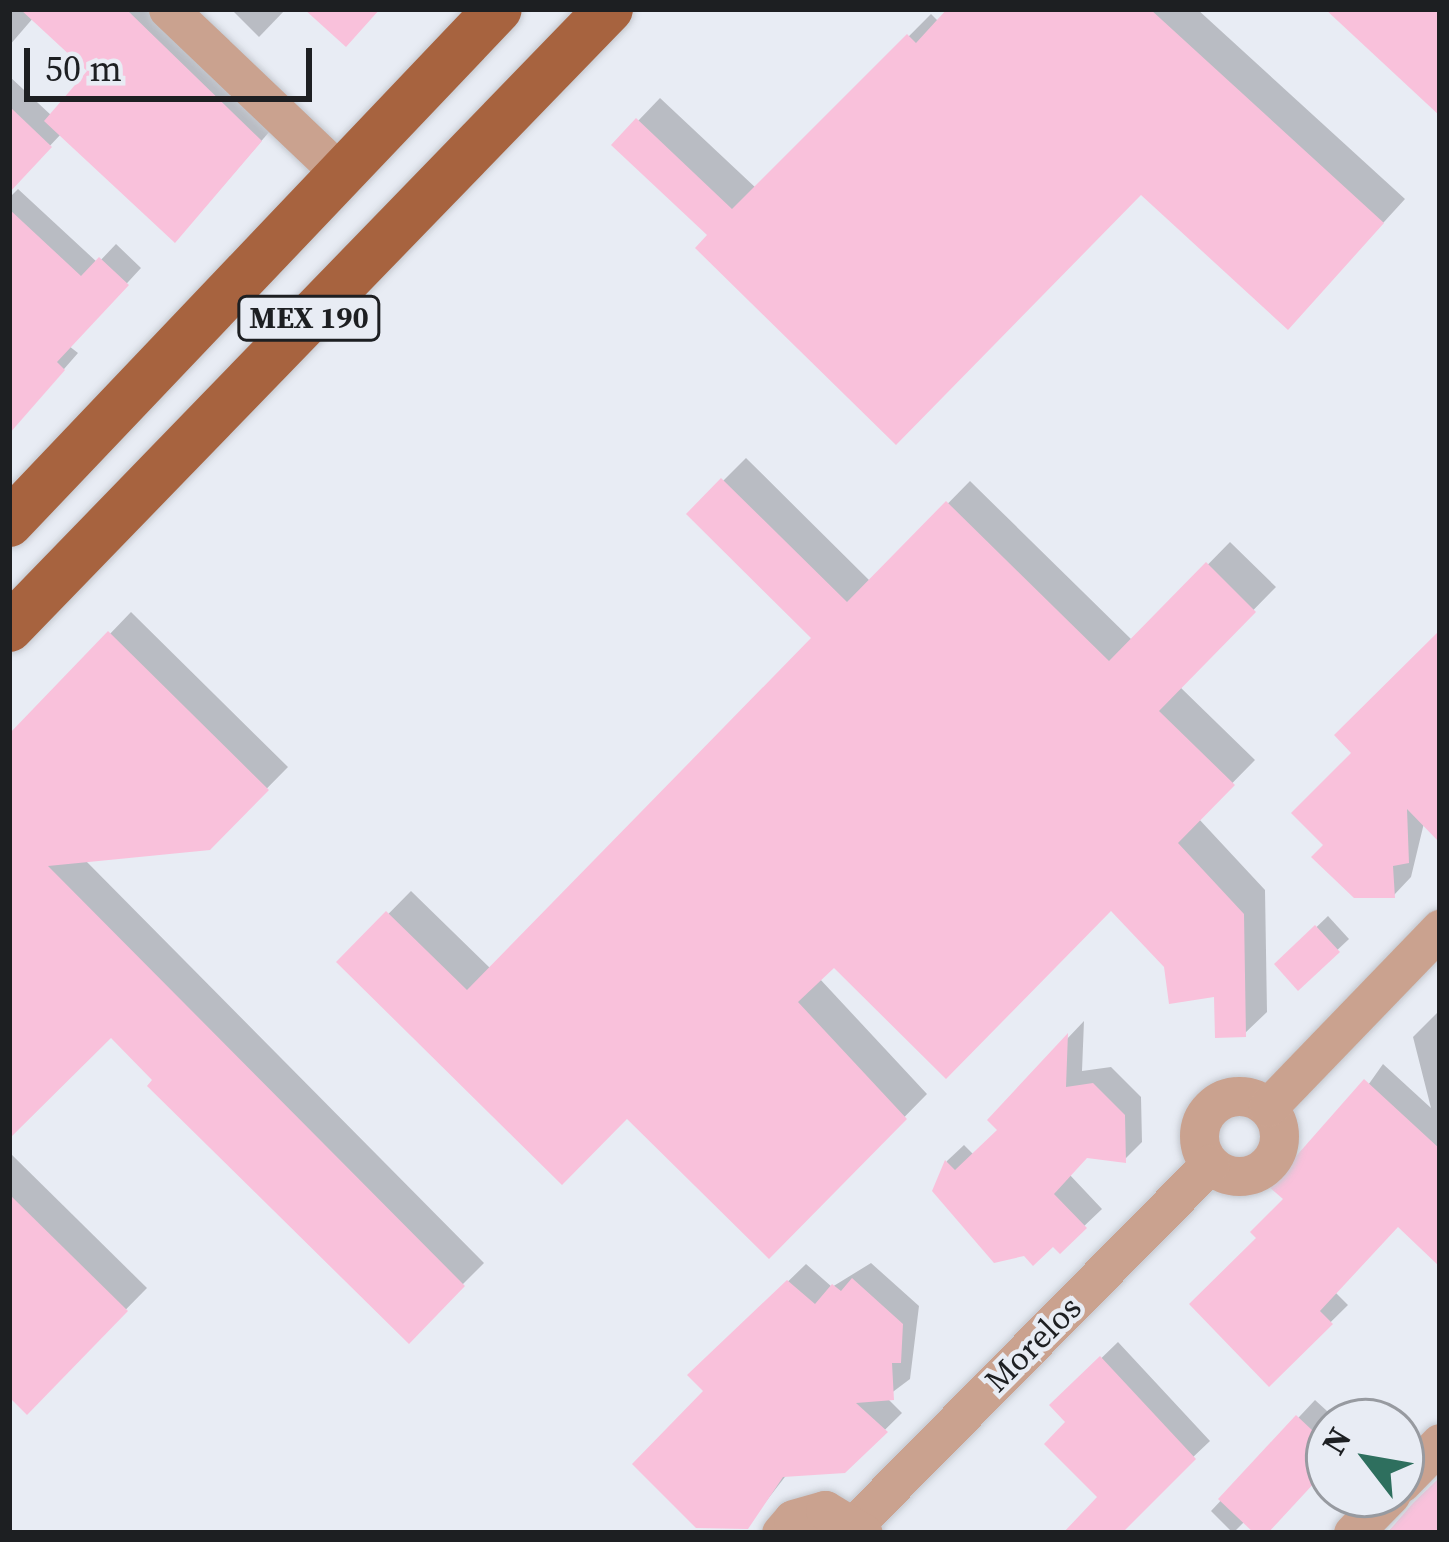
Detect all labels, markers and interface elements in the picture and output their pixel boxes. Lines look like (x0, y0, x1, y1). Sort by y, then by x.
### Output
scale bar (30, 24, 318, 98)
text: 50 m (45, 44, 122, 93)
road number: MEX 190 (237, 294, 381, 342)
street label: Morelos (977, 1288, 1089, 1400)
north arrow (1305, 1398, 1425, 1518)
text: N (1311, 1419, 1362, 1463)

